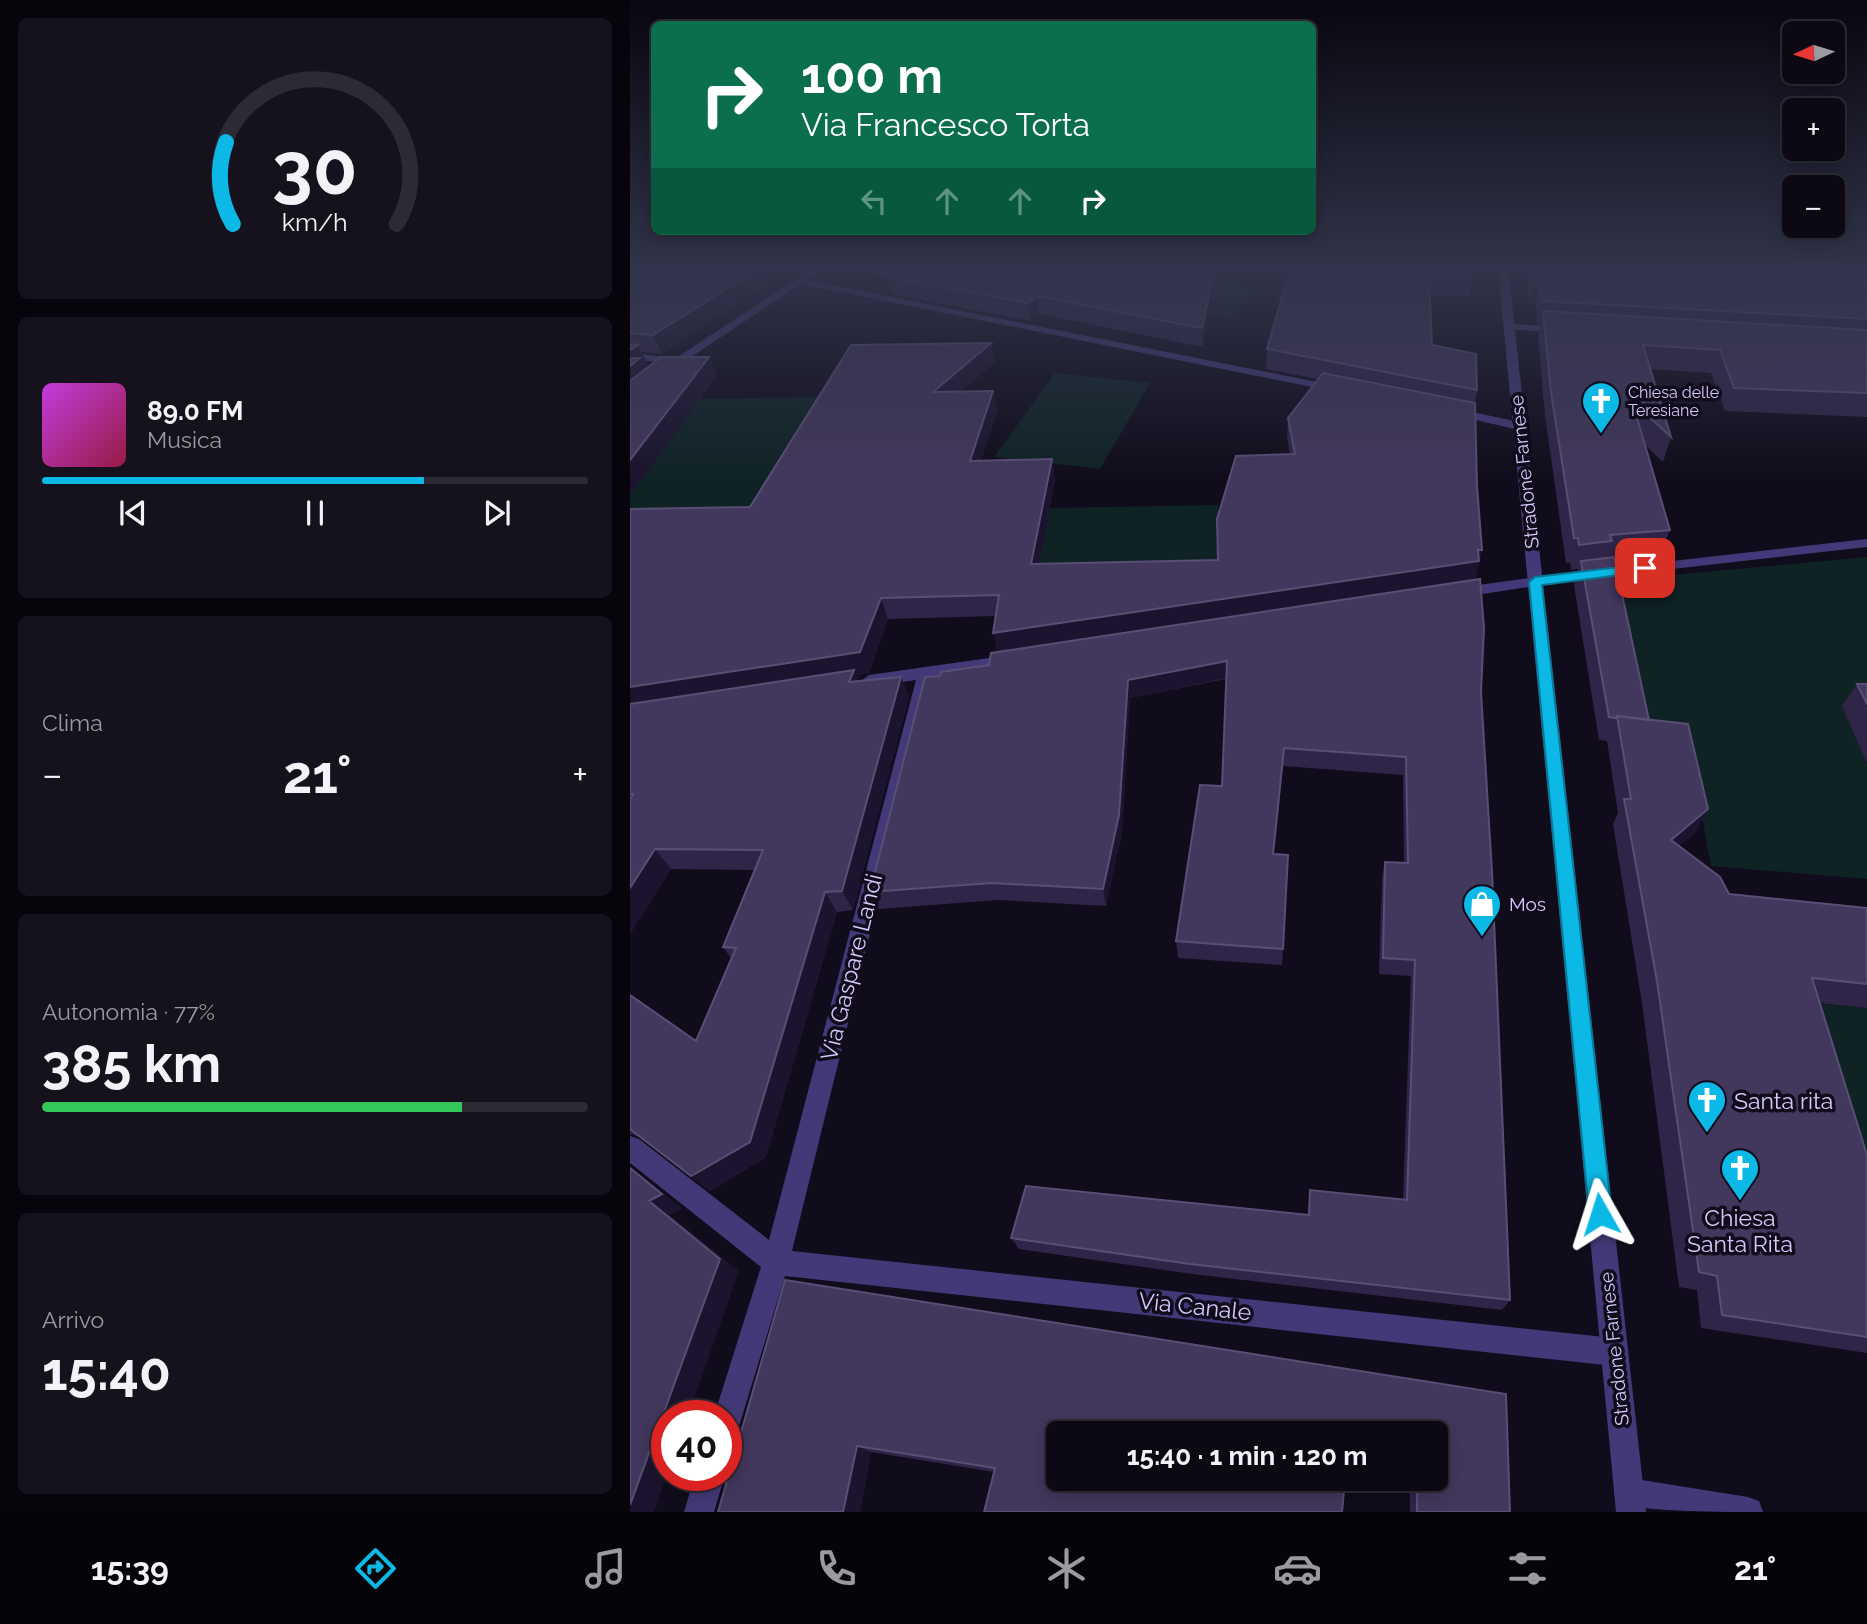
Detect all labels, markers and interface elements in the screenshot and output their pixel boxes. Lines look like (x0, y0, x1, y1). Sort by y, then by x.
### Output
north arrow (1782, 21, 1844, 84)
map controls (1782, 21, 1845, 238)
text: 100 m (801, 47, 943, 104)
icon: right (686, 49, 777, 140)
button: + (1782, 98, 1845, 161)
text: Via Francesco Torta (801, 106, 1090, 143)
text: 30 (272, 127, 358, 212)
button: − (1782, 175, 1845, 238)
icon: left (855, 182, 893, 220)
icon: ahead (928, 182, 966, 220)
icon: ahead (1001, 182, 1039, 220)
icon: right (1074, 182, 1112, 220)
text: km/h (282, 207, 348, 237)
church icon: Chiesa delle Teresiane (1580, 380, 1622, 435)
place label: Chiesa delle Teresiane (1628, 383, 1719, 420)
street label: Stradone Farnese (1505, 394, 1543, 550)
text: 89.0 FM (147, 396, 244, 426)
text: Musica (147, 426, 222, 453)
icon: previous (114, 494, 152, 532)
icon: pause (296, 494, 334, 532)
icon: next (478, 494, 516, 532)
pin (1615, 538, 1675, 598)
icon: arrive (1626, 549, 1664, 587)
text: Clima (42, 709, 103, 736)
text: 21° (283, 744, 352, 805)
text: − (42, 752, 62, 797)
text: + (572, 752, 588, 797)
street label: Via Gaspare Landi (815, 871, 887, 1063)
shop icon: Mos (1461, 883, 1503, 938)
place label: Mos (1509, 893, 1546, 915)
text: Autonomia · 77% (42, 998, 215, 1025)
text: 385 km (42, 1033, 221, 1094)
church icon: Santa rita (1686, 1079, 1728, 1134)
place label: Santa rita (1734, 1087, 1833, 1114)
church icon: Chiesa Santa Rita (1719, 1147, 1761, 1202)
position arrow (1563, 1177, 1637, 1251)
place label: Chiesa Santa Rita (1687, 1204, 1793, 1257)
street label: Stradone Farnese (1595, 1271, 1633, 1427)
street label: Via Canale (1137, 1287, 1253, 1325)
text: Arrivo (42, 1306, 104, 1333)
text: 15:40 (42, 1341, 171, 1402)
speed limit sign: 40 (651, 1400, 742, 1491)
text: 15:40 · 1 min · 120 m (1127, 1441, 1367, 1471)
icon: directions (351, 1544, 400, 1593)
icon: music (581, 1544, 630, 1593)
icon: phone (812, 1544, 861, 1593)
icon: climate (1042, 1544, 1091, 1593)
icon: car (1273, 1544, 1322, 1593)
icon: filters (1503, 1544, 1552, 1593)
text: 15:39 (91, 1550, 169, 1587)
text: 21° (1734, 1550, 1776, 1587)

